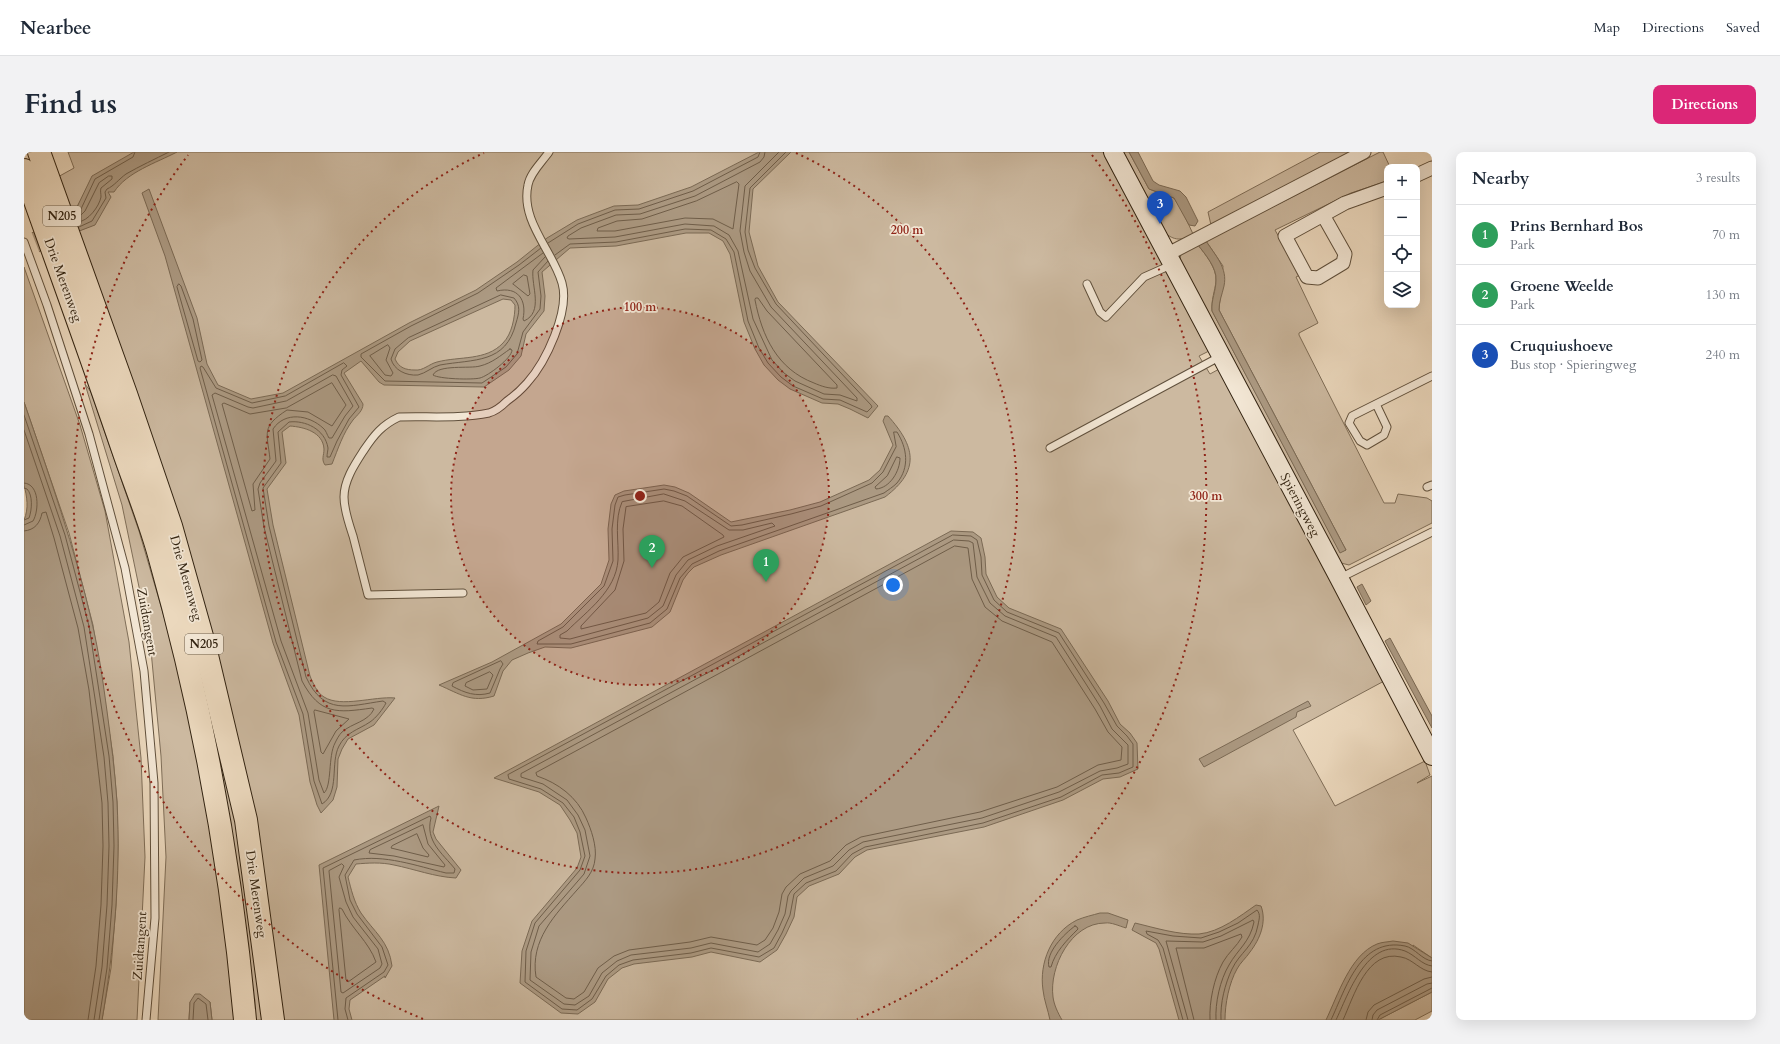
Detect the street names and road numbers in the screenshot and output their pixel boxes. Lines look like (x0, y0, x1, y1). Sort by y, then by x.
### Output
road number: N205 (43, 206, 81, 226)
street label: Drie Merenweg (39, 236, 87, 325)
street label: Spieringweg (1276, 470, 1325, 541)
street label: Drie Merenweg (165, 533, 207, 624)
street label: Zuidtangent (132, 587, 162, 657)
road number: N205 (185, 634, 223, 654)
street label: Drie Merenweg (241, 849, 271, 940)
street label: Zuidtangent (129, 911, 151, 981)

